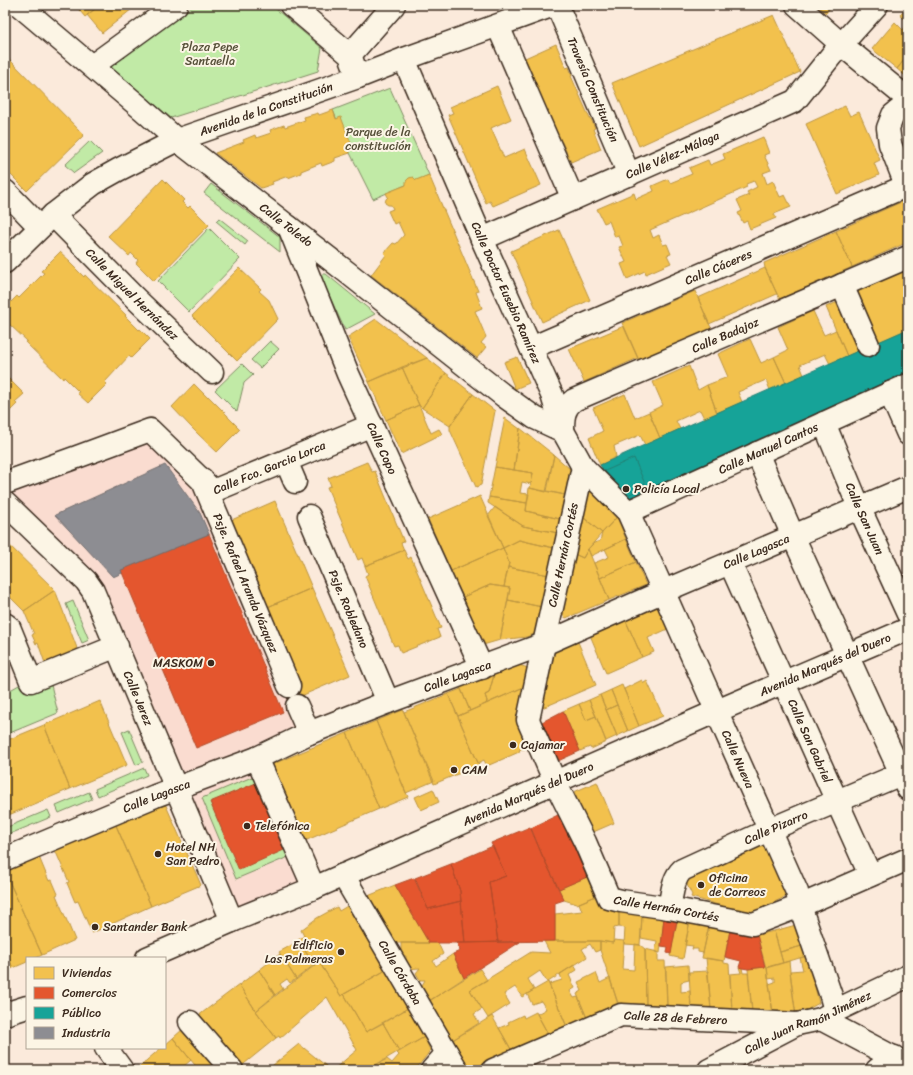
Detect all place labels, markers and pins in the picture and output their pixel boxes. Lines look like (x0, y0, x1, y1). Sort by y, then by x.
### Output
place label: Policía Local (634, 478, 700, 500)
marker: Policía Local (621, 484, 631, 494)
place label: MASKOM (153, 652, 203, 674)
marker: MASKOM (206, 658, 216, 668)
place label: Cajamar (521, 734, 566, 756)
marker: Cajamar (508, 740, 518, 750)
place label: CAM (462, 759, 488, 781)
marker: CAM (449, 765, 459, 775)
place label: Telefónica (255, 815, 310, 837)
marker: Telefónica (242, 821, 252, 831)
place label: Hotel NH San Pedro (166, 836, 220, 872)
marker: Hotel NH San Pedro (153, 849, 163, 859)
place label: Oficina de Correos (709, 867, 766, 903)
marker: Oficina de Correos (696, 880, 706, 890)
place label: Santander Bank (103, 916, 188, 938)
marker: Santander Bank (90, 922, 100, 932)
place label: Edificio Las Palmeras (265, 934, 333, 970)
marker: Edificio Las Palmeras (336, 947, 346, 957)

